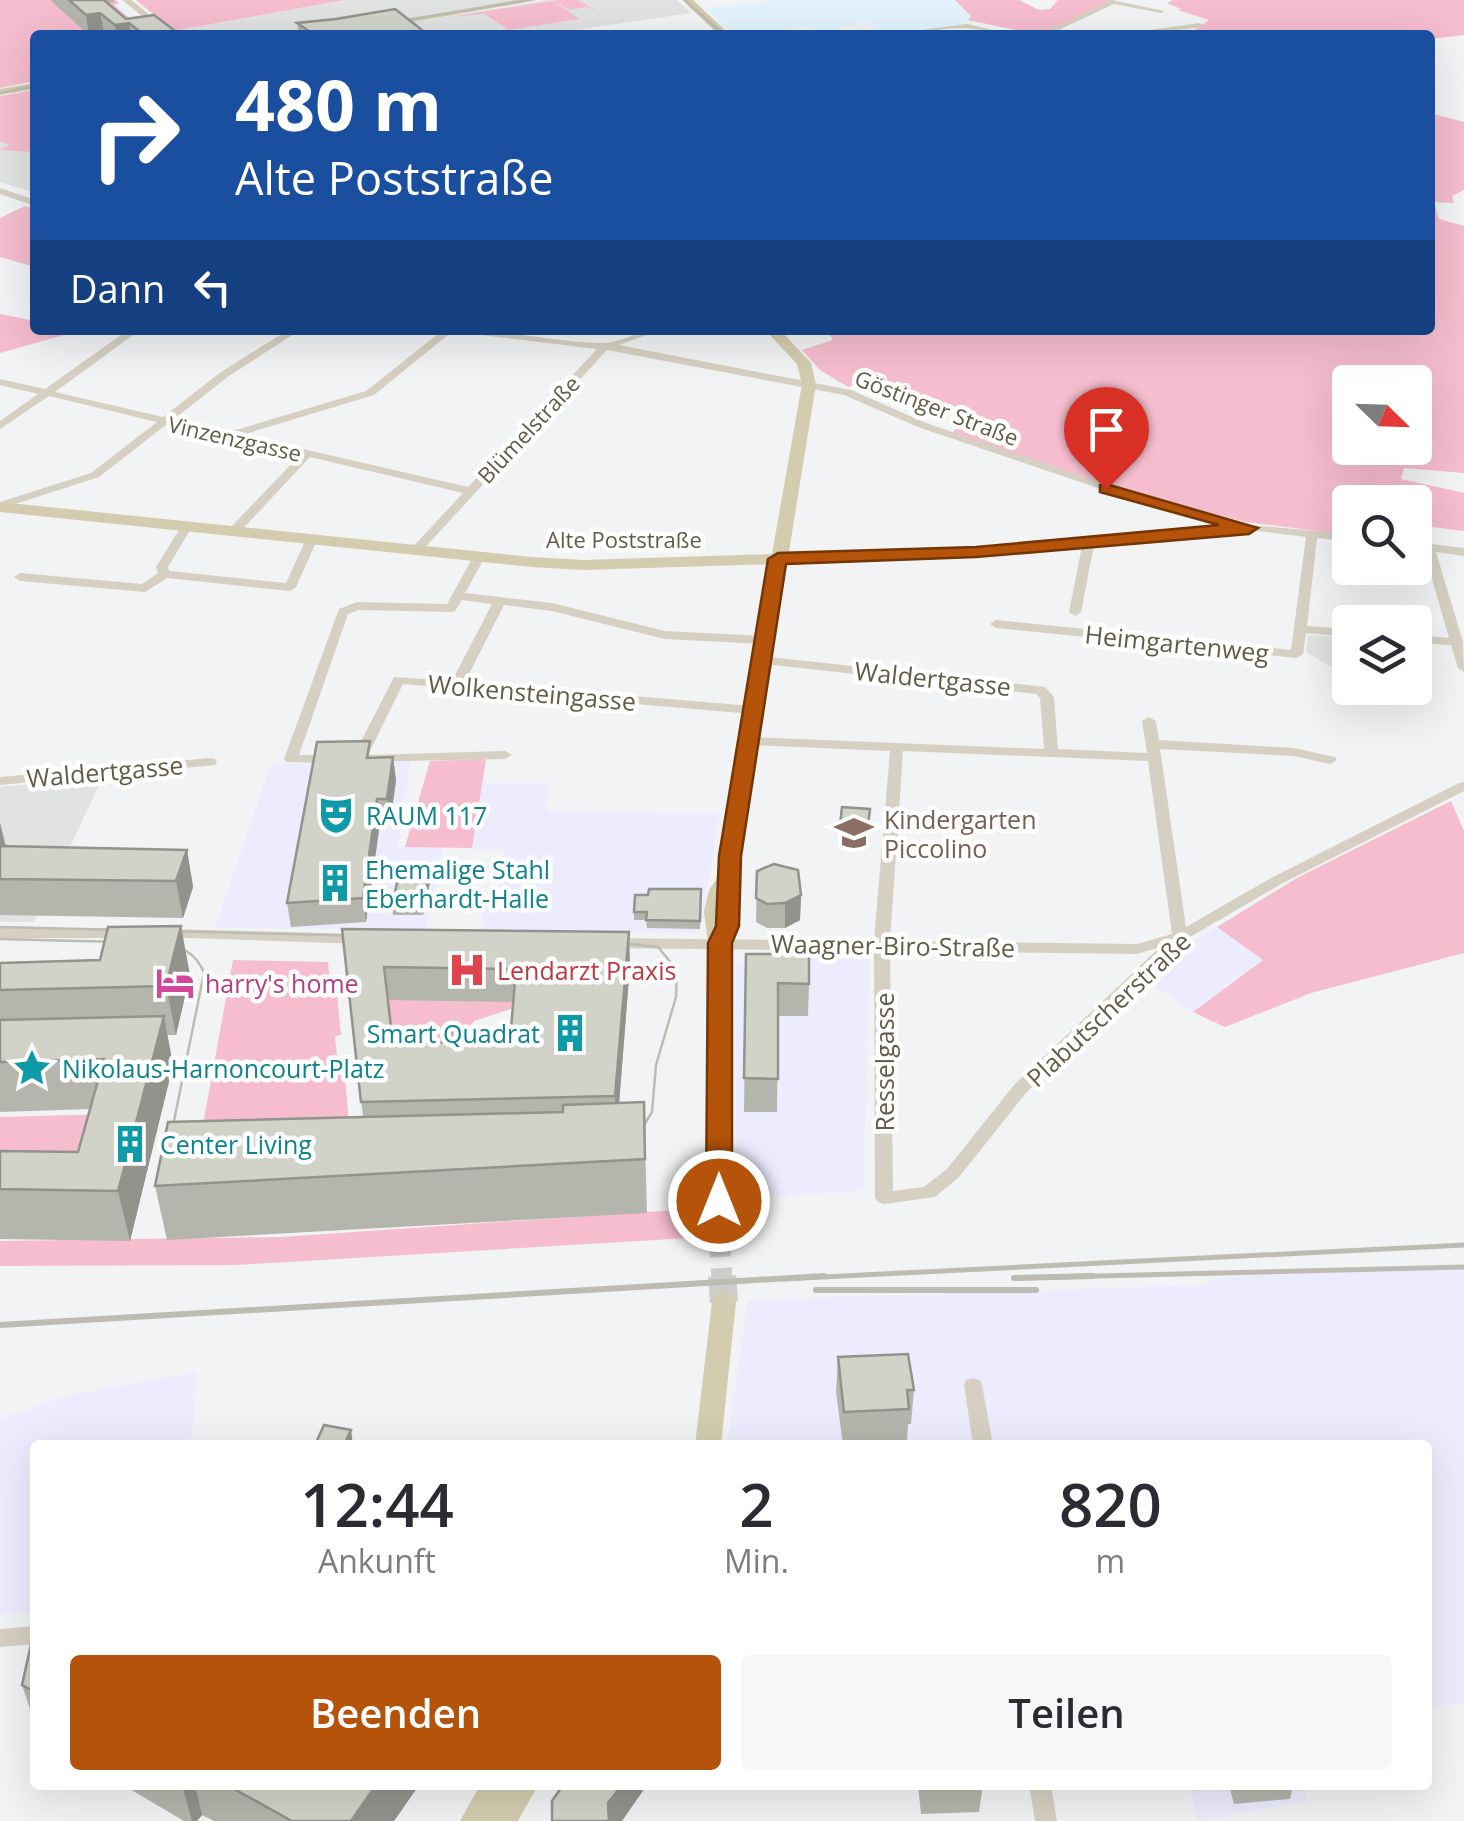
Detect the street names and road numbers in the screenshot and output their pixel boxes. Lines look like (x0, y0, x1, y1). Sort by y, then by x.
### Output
street label: Göstinger Straße (851, 362, 1023, 452)
street label: Blümelstraße (470, 369, 586, 489)
street label: Vinzenzgasse (165, 408, 305, 468)
street label: Alte Poststraße (546, 524, 702, 554)
street label: Heimgartenweg (1083, 616, 1271, 670)
street label: Waldertgasse (853, 653, 1013, 703)
street label: Wolkensteingasse (427, 666, 637, 718)
street label: Waldertgasse (25, 747, 185, 795)
street label: Plabutscherstraße (1019, 924, 1197, 1094)
street label: Waagner-Biro-Straße (771, 926, 1015, 964)
street label: Resselgasse (867, 993, 901, 1131)

